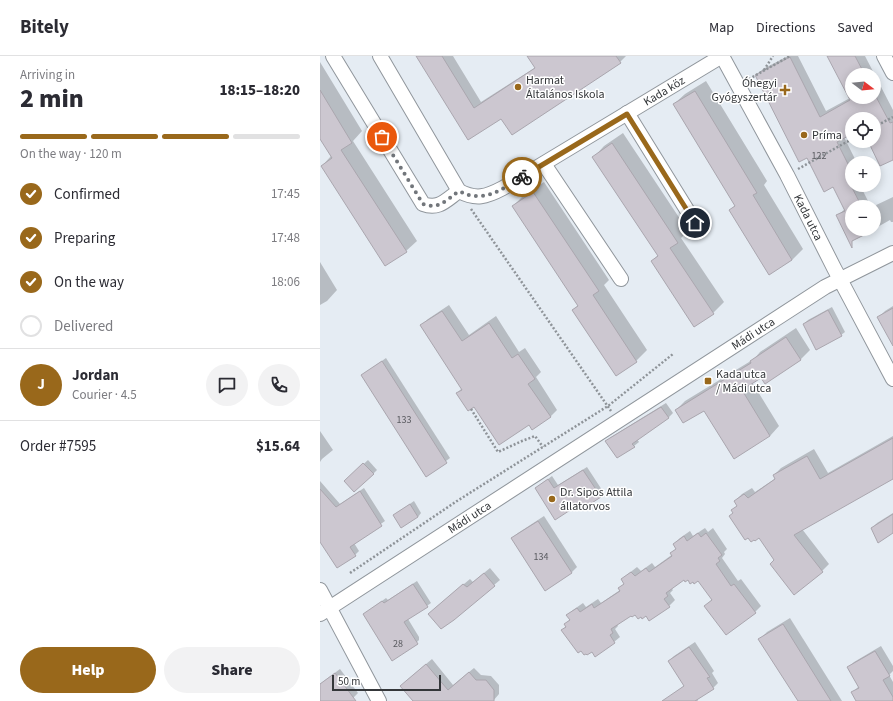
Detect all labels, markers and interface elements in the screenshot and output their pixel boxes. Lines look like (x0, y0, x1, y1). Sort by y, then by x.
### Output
text: Bitely (20, 14, 69, 41)
text: Map (709, 18, 734, 38)
text: Directions (756, 18, 815, 38)
text: Saved (837, 18, 873, 38)
text: Arriving in (20, 66, 75, 84)
north arrow (845, 68, 881, 104)
map controls (845, 68, 881, 236)
place label: Harmat Általános Iskola (526, 72, 605, 103)
street label: Kada köz (640, 72, 688, 110)
place label: Óhegyi Gyógyszertár (712, 75, 778, 106)
text: 2 min (20, 80, 84, 117)
text: 18:15–18:20 (219, 80, 300, 101)
marker: Harmat Általános Iskola (513, 82, 523, 92)
marker: Óhegyi Gyógyszertár (780, 85, 790, 95)
button: locate (845, 112, 881, 148)
pin (365, 120, 399, 154)
icon: bag (371, 126, 393, 148)
place label: Príma (812, 127, 842, 144)
marker: Príma (799, 130, 809, 140)
text: On the way · 120 m (20, 145, 122, 163)
house number: 122 (812, 149, 826, 163)
button: + (845, 156, 881, 192)
courier (502, 157, 542, 197)
icon: bike (511, 166, 533, 188)
icon: check (20, 183, 42, 205)
text: Confirmed (54, 184, 120, 205)
text: 17:45 (271, 185, 300, 203)
street label: Kada utca (789, 191, 827, 244)
button: − (845, 200, 881, 236)
pin (678, 206, 712, 240)
icon: home (684, 212, 706, 234)
icon: check (20, 227, 42, 249)
text: Preparing (54, 228, 115, 249)
text: 17:48 (271, 229, 300, 247)
icon: check (20, 271, 42, 293)
text: On the way (54, 272, 124, 293)
text: 18:06 (271, 273, 300, 291)
street label: Mádi utca (728, 314, 778, 354)
text: Delivered (54, 316, 113, 337)
button: chat (206, 364, 248, 406)
button: phone (258, 364, 300, 406)
text: Jordan (72, 365, 119, 386)
place label: Kada utca / Mádi utca (716, 366, 771, 397)
text: J (37, 374, 45, 395)
marker: Kada utca / Mádi utca (703, 376, 713, 386)
text: Courier · 4.5 (72, 386, 137, 404)
house number: 133 (397, 413, 411, 427)
text: Order #7595 (20, 436, 96, 457)
text: $15.64 (256, 436, 300, 457)
place label: Dr. Sipos Attila állatorvos (560, 484, 632, 515)
marker: Dr. Sipos Attila állatorvos (547, 494, 557, 504)
street label: Mádi utca (445, 497, 495, 538)
house number: 134 (534, 550, 548, 564)
house number: 28 (393, 637, 403, 651)
button: Help (20, 647, 156, 693)
button: Share (164, 647, 300, 693)
scale bar (332, 673, 441, 692)
text: 50 m (338, 674, 360, 689)

